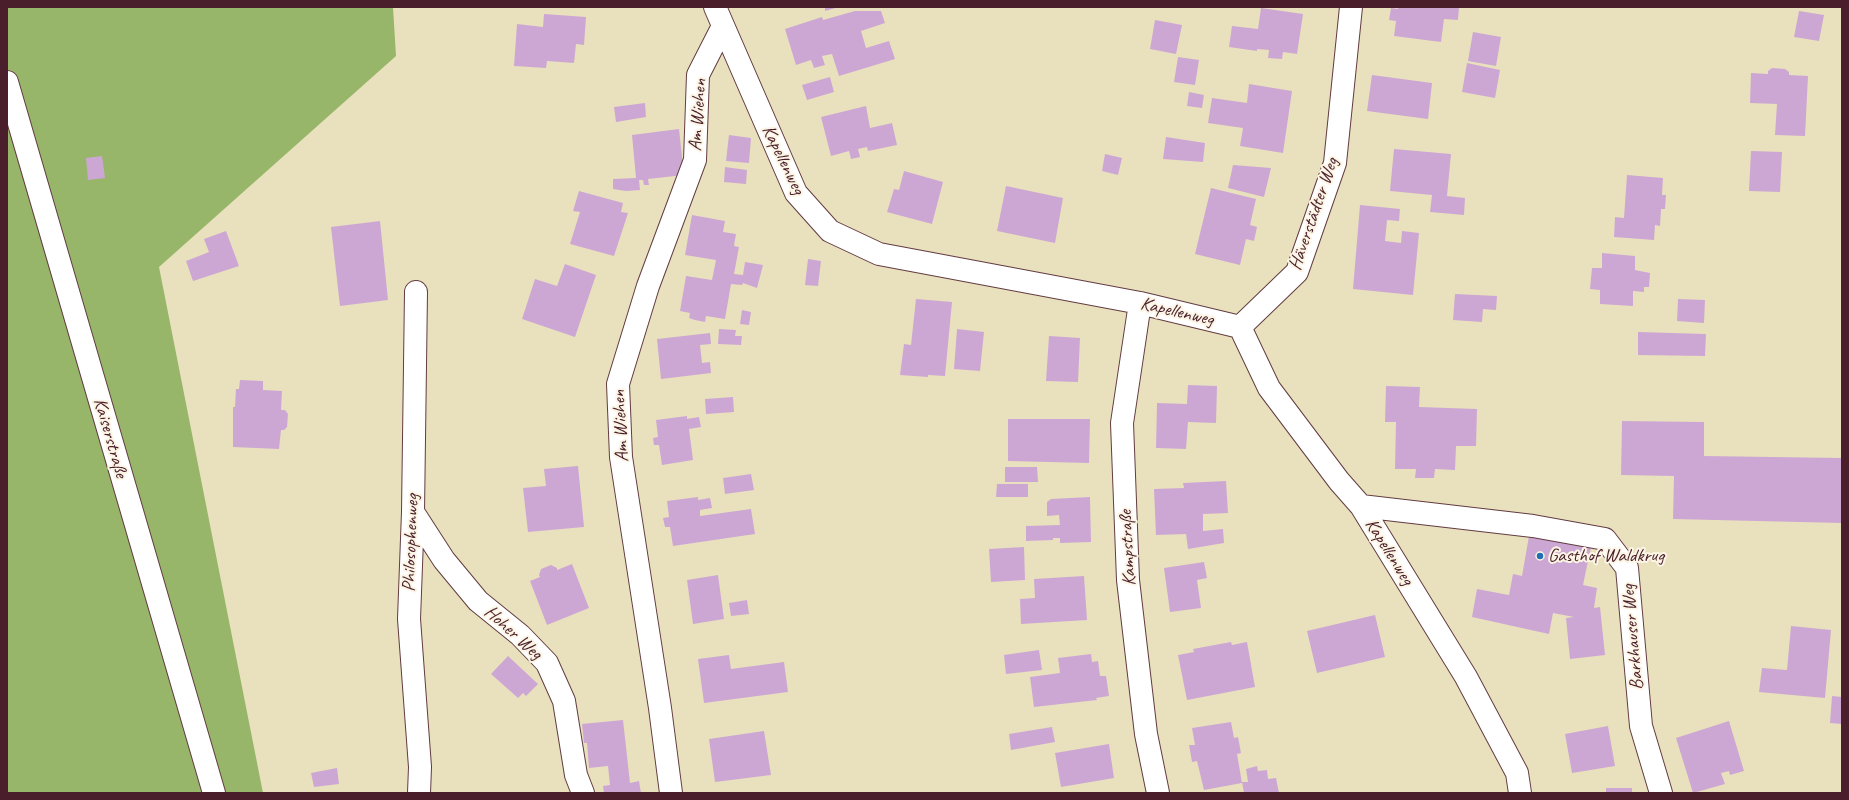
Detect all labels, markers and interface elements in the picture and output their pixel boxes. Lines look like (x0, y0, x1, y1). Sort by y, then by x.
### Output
street label: Am Wiehen (684, 78, 712, 152)
street label: Kapellenweg (756, 122, 810, 198)
street label: Häverstädter Weg (1284, 155, 1344, 273)
street label: Kapellenweg (1138, 293, 1216, 331)
street label: Am Wiehen (608, 389, 634, 463)
street label: Kaiserstraße (88, 396, 132, 480)
street label: Philosophenweg (398, 494, 424, 592)
street label: Kampstraße (1115, 510, 1141, 586)
street label: Kapellenweg (1360, 514, 1418, 590)
place label: Gasthof Waldkrug (1548, 545, 1664, 567)
marker: Gasthof Waldkrug (1535, 551, 1545, 561)
street label: Barkhauser Weg (1617, 583, 1649, 691)
street label: Hoher Weg (479, 601, 547, 665)

